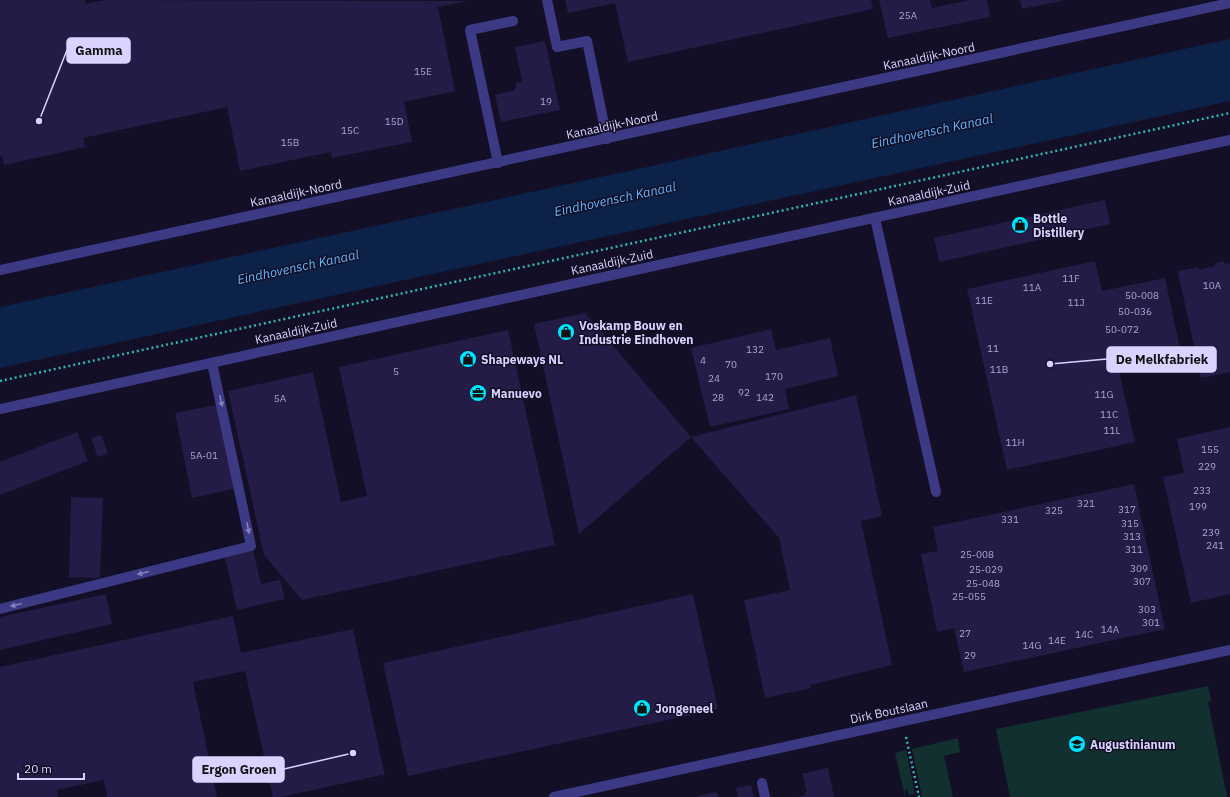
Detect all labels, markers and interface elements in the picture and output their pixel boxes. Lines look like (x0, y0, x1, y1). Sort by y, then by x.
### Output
house number: 25A (899, 9, 918, 22)
callout: Gamma (67, 38, 130, 63)
street label: Kanaaldijk-Noord (882, 39, 976, 73)
text: Gamma (75, 42, 123, 59)
house number: 15E (414, 65, 432, 78)
house number: 19 (540, 95, 552, 108)
street label: Kanaaldijk-Noord (565, 108, 659, 142)
water label: Eindhovensch Kanaal (870, 110, 995, 152)
house number: 15D (385, 115, 404, 128)
house number: 15C (341, 124, 359, 137)
house number: 15B (281, 136, 299, 149)
street label: Kanaaldijk-Noord (249, 176, 343, 210)
street label: Kanaaldijk-Zuid (887, 177, 971, 209)
water label: Eindhovensch Kanaal (553, 178, 678, 220)
place label: Bottle Distillery (1033, 211, 1085, 240)
shop icon: Bottle Distillery (1010, 215, 1030, 235)
water label: Eindhovensch Kanaal (236, 246, 361, 288)
street label: Kanaaldijk-Zuid (570, 246, 654, 278)
house number: 11F (1062, 272, 1080, 285)
house number: 10A (1203, 279, 1222, 292)
house number: 11A (1023, 281, 1042, 294)
house number: 50-008 (1125, 289, 1159, 302)
house number: 11E (975, 294, 993, 307)
house number: 11J (1067, 296, 1085, 309)
house number: 50-036 (1118, 305, 1152, 318)
street label: Kanaaldijk-Zuid (254, 315, 338, 347)
place label: Voskamp Bouw en Industrie Eindhoven (579, 318, 693, 347)
shop icon: Voskamp Bouw en Industrie Eindhoven (556, 322, 576, 342)
house number: 50-072 (1105, 323, 1139, 336)
house number: 11 (987, 342, 999, 355)
house number: 132 (746, 343, 764, 356)
callout: De Melkfabriek (1107, 347, 1216, 372)
shop icon: Shapeways NL (458, 349, 478, 369)
text: De Melkfabriek (1116, 351, 1209, 368)
place label: Shapeways NL (481, 352, 563, 367)
house number: 4 (700, 354, 706, 367)
house number: 70 (725, 358, 737, 371)
house number: 11B (990, 363, 1008, 376)
house number: 5 (393, 365, 399, 378)
house number: 170 (765, 370, 783, 383)
house number: 24 (708, 372, 720, 385)
office icon: Manuevo (468, 383, 488, 403)
place label: Manuevo (491, 386, 542, 401)
house number: 92 (738, 386, 750, 399)
house number: 11G (1095, 388, 1114, 401)
house number: 28 (712, 391, 724, 404)
house number: 142 (756, 391, 774, 404)
house number: 5A (274, 392, 287, 405)
one-way arrow (218, 395, 224, 407)
house number: 11C (1100, 408, 1118, 421)
house number: 11L (1103, 424, 1121, 437)
house number: 11H (1005, 436, 1025, 449)
house number: 155 (1201, 443, 1219, 456)
house number: 5A-01 (190, 449, 218, 462)
house number: 229 (1198, 460, 1216, 473)
house number: 233 (1193, 484, 1211, 497)
house number: 321 (1077, 497, 1095, 510)
house number: 199 (1189, 500, 1207, 513)
house number: 317 (1118, 503, 1136, 516)
house number: 325 (1045, 504, 1063, 517)
house number: 331 (1001, 513, 1019, 526)
house number: 315 (1121, 517, 1139, 530)
one-way arrow (245, 522, 251, 534)
house number: 239 (1202, 526, 1220, 539)
house number: 313 (1123, 530, 1141, 543)
house number: 241 (1206, 539, 1224, 552)
house number: 311 (1125, 543, 1143, 556)
house number: 25-008 (960, 548, 994, 561)
house number: 309 (1130, 562, 1148, 575)
house number: 25-029 (969, 563, 1003, 576)
one-way arrow (136, 570, 148, 576)
house number: 307 (1133, 575, 1151, 588)
house number: 25-048 (966, 577, 1000, 590)
house number: 25-055 (952, 590, 986, 603)
one-way arrow (10, 602, 23, 608)
house number: 303 (1138, 603, 1156, 616)
house number: 301 (1142, 616, 1160, 629)
house number: 14A (1101, 623, 1120, 636)
house number: 27 (959, 627, 971, 640)
house number: 14C (1075, 628, 1093, 641)
house number: 14E (1048, 634, 1066, 647)
house number: 14G (1023, 639, 1042, 652)
house number: 29 (964, 649, 976, 662)
street label: Dirk Boutslaan (849, 695, 929, 727)
shop icon: Jongeneel (632, 698, 652, 718)
place label: Jongeneel (655, 701, 714, 716)
school or university icon: Augustinianum (1067, 734, 1087, 754)
place label: Augustinianum (1090, 737, 1176, 752)
scale bar (18, 755, 84, 781)
callout: Ergon Groen (193, 757, 284, 782)
text: 20 m (24, 761, 52, 776)
text: Ergon Groen (201, 761, 277, 778)

